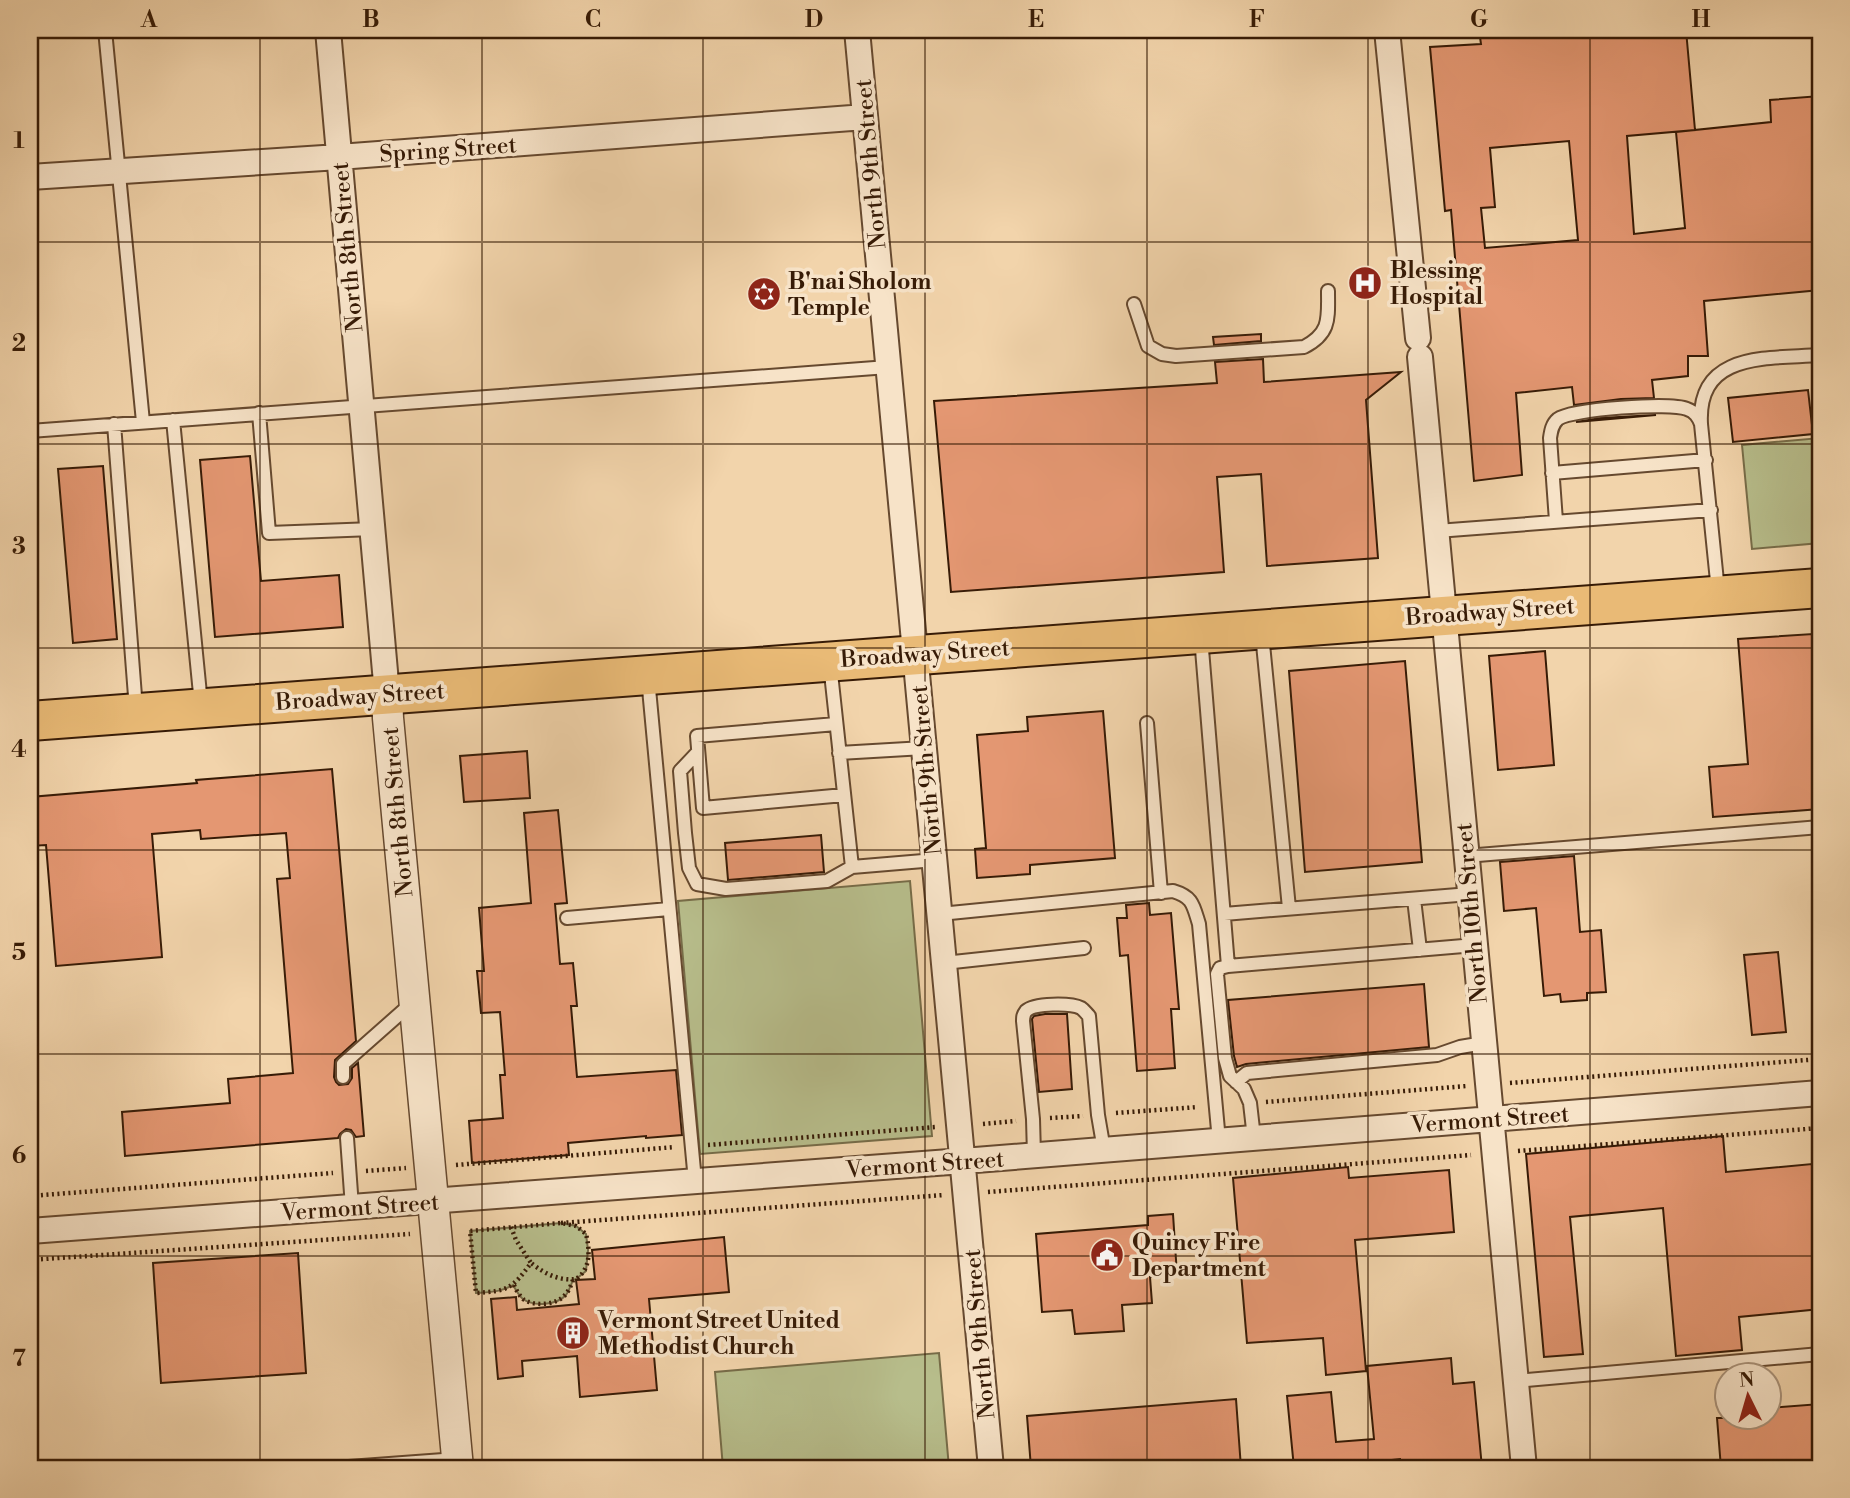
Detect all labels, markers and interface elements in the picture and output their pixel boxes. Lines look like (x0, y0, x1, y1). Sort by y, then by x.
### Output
text: A (140, 6, 158, 34)
text: B (362, 6, 380, 34)
text: C (585, 6, 601, 34)
text: D (805, 6, 823, 34)
text: E (1028, 6, 1044, 34)
text: F (1249, 6, 1265, 34)
text: G (1470, 6, 1488, 34)
text: H (1692, 6, 1711, 34)
street label: North 9th Street (850, 78, 892, 250)
text: 1 (13, 127, 25, 155)
street label: Spring Street (379, 131, 518, 169)
street label: North 8th Street (327, 161, 369, 333)
place label: Blessing Hospital (1390, 257, 1484, 311)
hospital icon: Blessing Hospital (1346, 264, 1384, 302)
place label: B'nai Sholom Temple (788, 268, 931, 322)
synagogue icon: B'nai Sholom Temple (745, 275, 783, 313)
text: 2 (12, 330, 26, 358)
text: 3 (12, 533, 26, 561)
street label: Broadway Street (1404, 592, 1576, 632)
street label: Broadway Street (839, 634, 1011, 674)
street label: Broadway Street (274, 677, 446, 717)
street label: North 9th Street (906, 684, 948, 856)
street label: North 8th Street (377, 726, 419, 898)
text: 4 (11, 736, 27, 764)
street label: North 10th Street (1450, 822, 1494, 1004)
text: 5 (12, 939, 26, 967)
street label: Vermont Street (1409, 1100, 1570, 1140)
text: 6 (12, 1142, 26, 1170)
street label: Vermont Street (844, 1145, 1005, 1185)
street label: Vermont Street (279, 1188, 440, 1228)
place label: Quincy Fire Department (1132, 1229, 1266, 1283)
public building icon: Quincy Fire Department (1088, 1236, 1126, 1274)
street label: North 9th Street (959, 1248, 1001, 1420)
place label: Vermont Street United Methodist Church (597, 1307, 841, 1361)
building icon: Vermont Street United Methodist Church (554, 1314, 592, 1352)
text: 7 (12, 1345, 26, 1373)
north arrow (1714, 1362, 1784, 1432)
text: N (1738, 1367, 1755, 1393)

